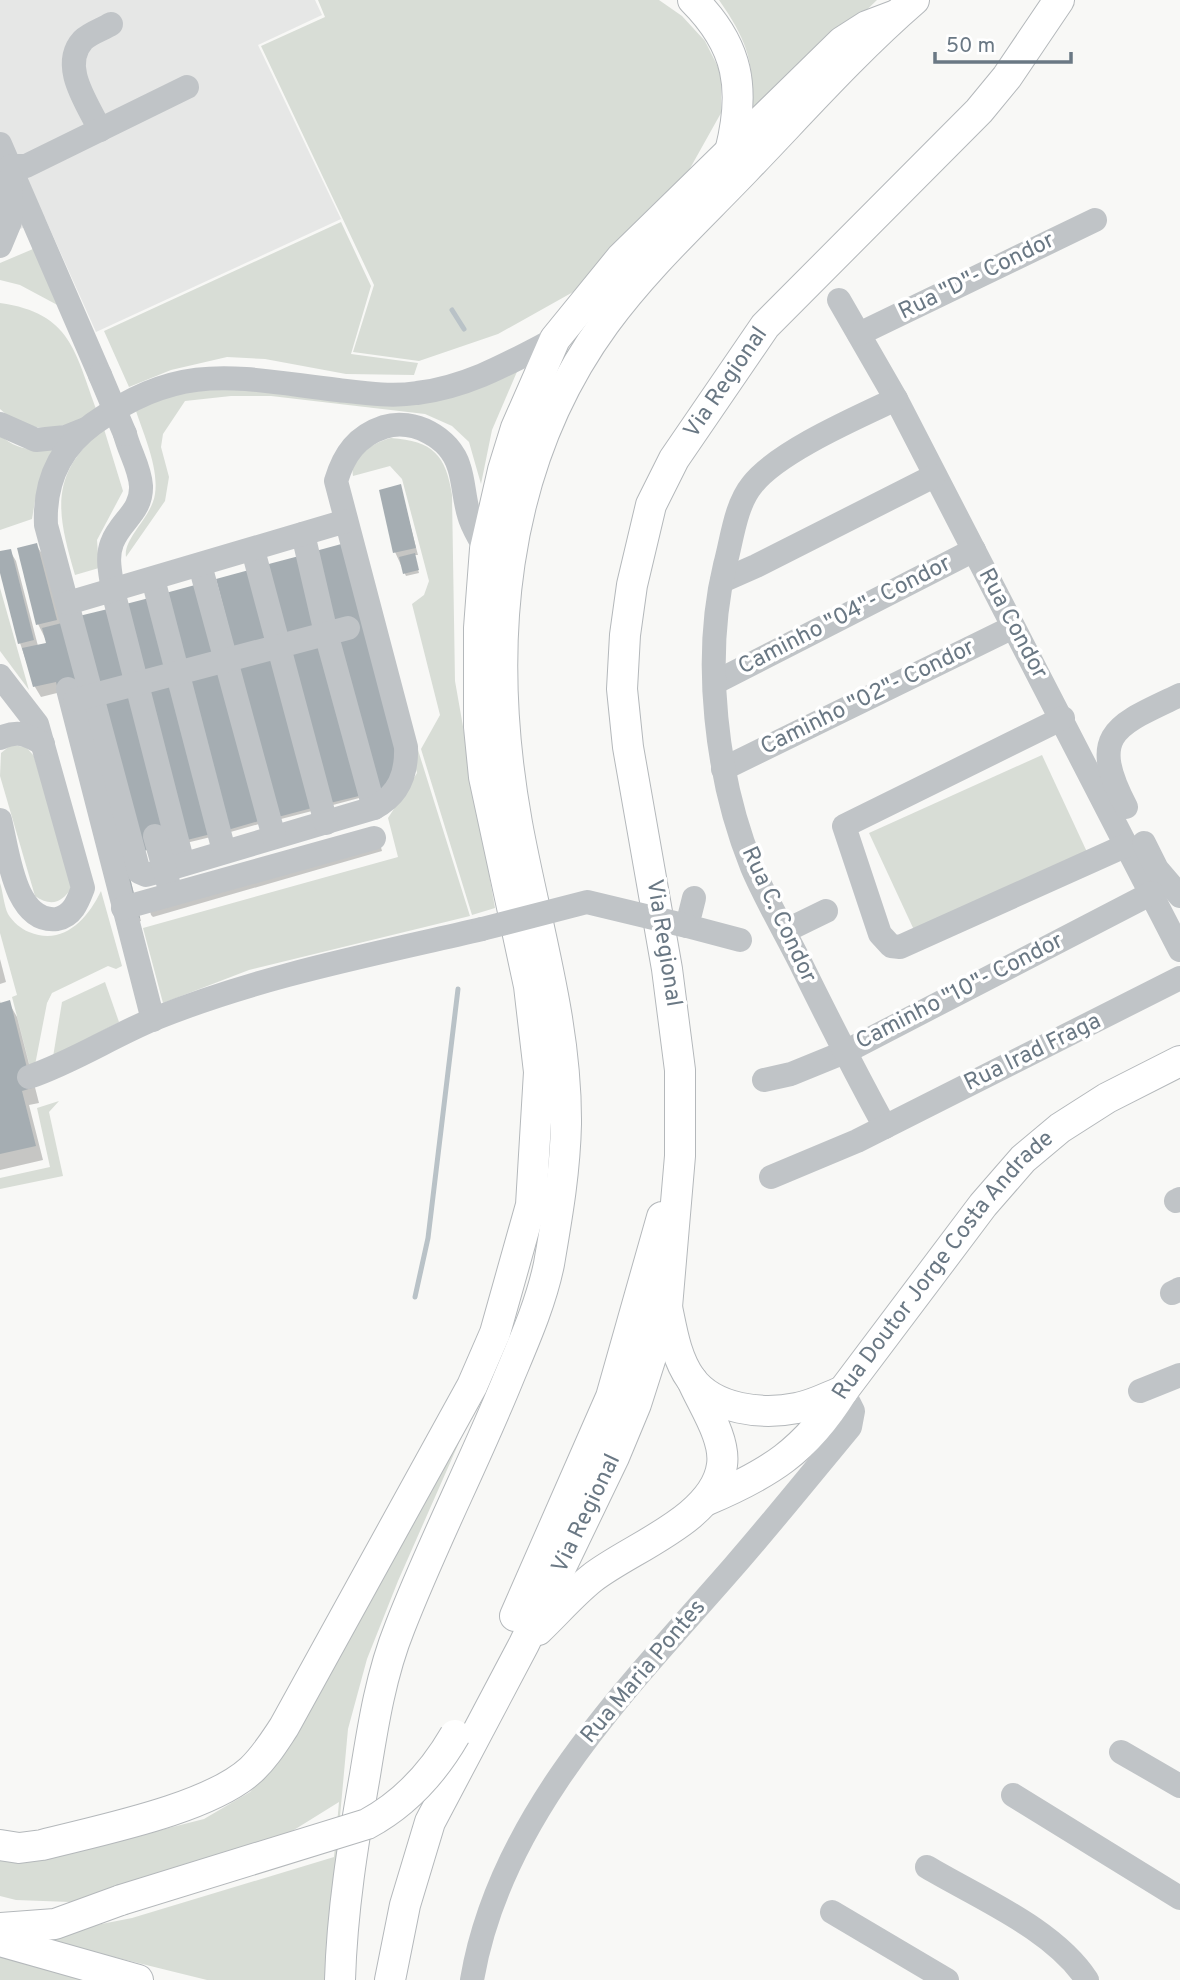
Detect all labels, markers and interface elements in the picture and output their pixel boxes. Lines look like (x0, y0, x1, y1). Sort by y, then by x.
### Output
scale bar (935, 21, 1072, 65)
text: 50 m (946, 33, 995, 60)
street label: Rua "D"- Condor (894, 227, 1060, 327)
street label: Via Regional (678, 321, 774, 444)
street label: Caminho "04"- Condor (734, 550, 956, 682)
street label: Rua Condor (971, 564, 1053, 684)
street label: Caminho "02"- Condor (756, 634, 980, 762)
street label: Rua C. Condor (734, 842, 822, 988)
street label: Via Regional (639, 877, 687, 1009)
street label: Caminho "10"- Condor (851, 927, 1069, 1057)
street label: Rua Irad Fraga (960, 1007, 1106, 1099)
street label: Rua Doutor Jorge Costa Andrade (826, 1125, 1060, 1406)
street label: Via Regional (546, 1450, 628, 1578)
street label: Rua Maria Pontes (575, 1594, 713, 1750)

